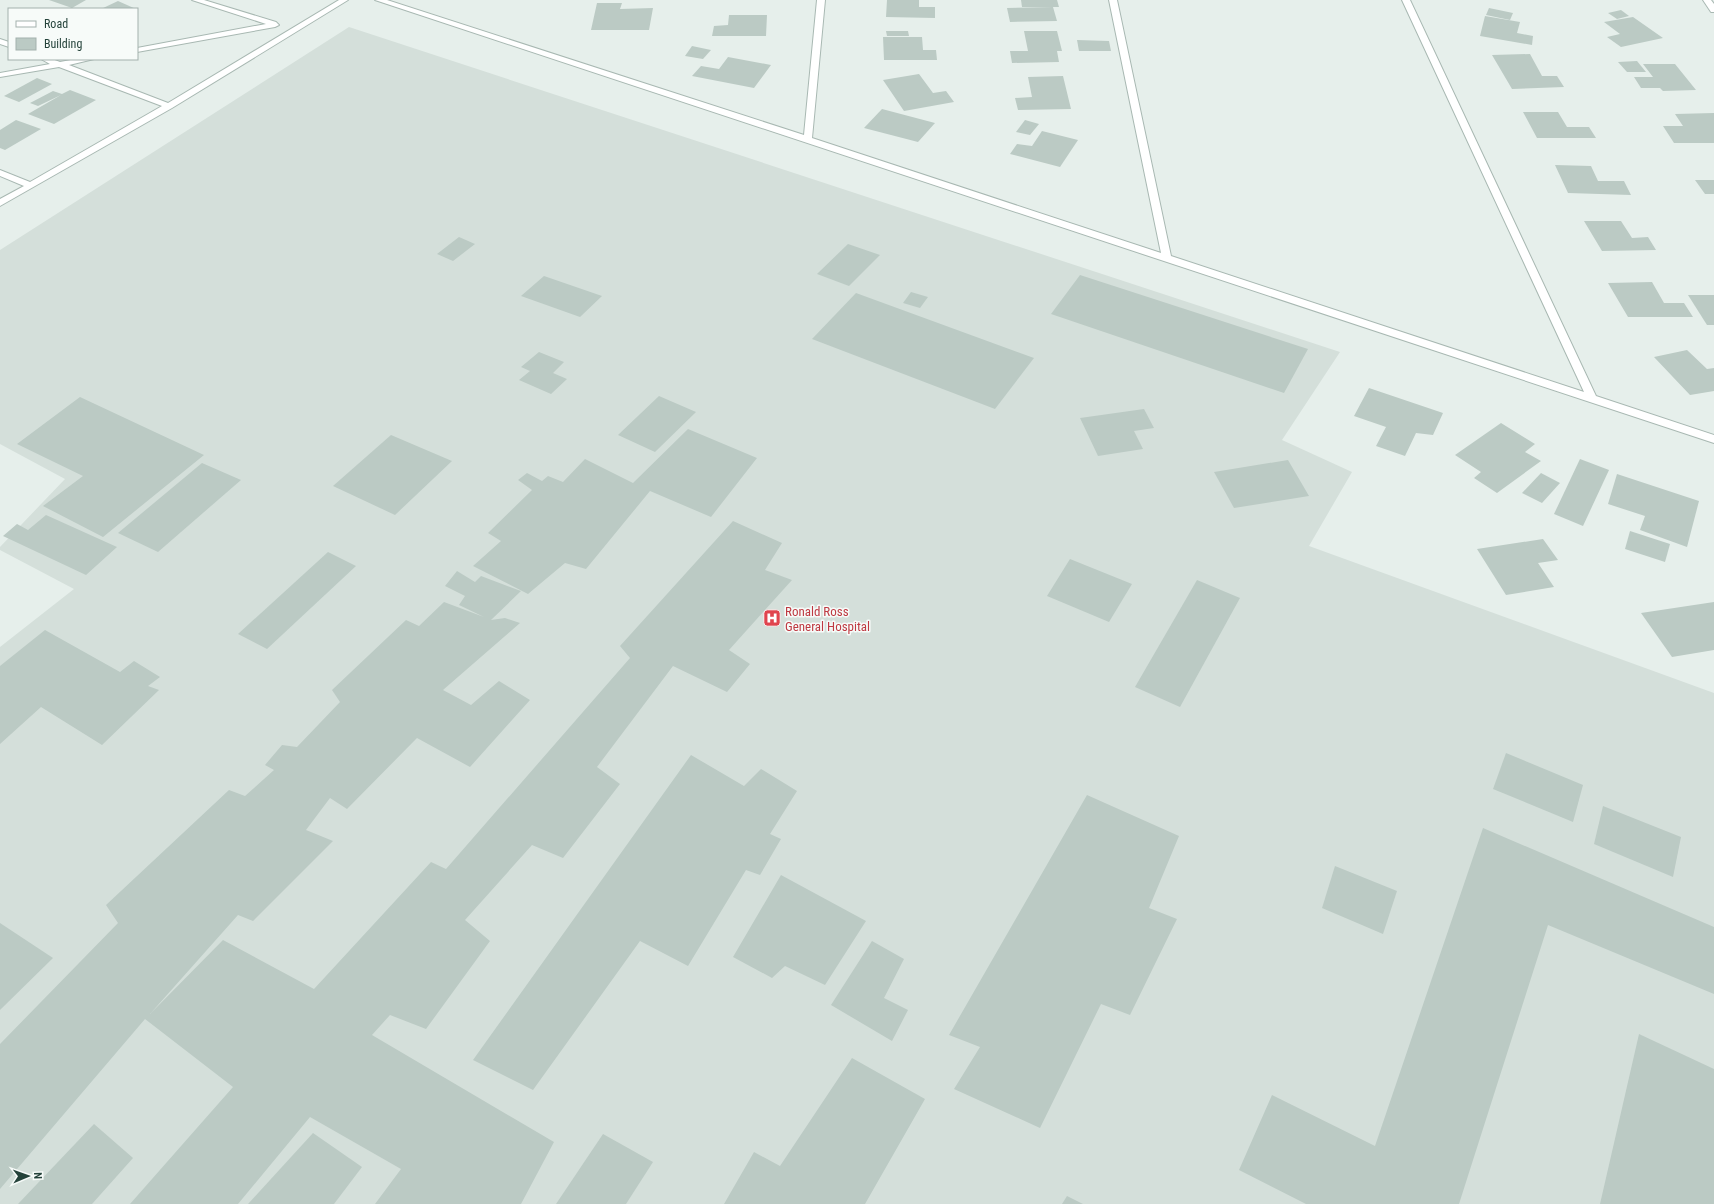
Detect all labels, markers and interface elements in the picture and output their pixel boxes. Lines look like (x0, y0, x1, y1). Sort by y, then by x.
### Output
legend (8, 8, 138, 60)
text: Road (44, 17, 68, 31)
text: Building (44, 37, 82, 51)
place label: Ronald Ross General Hospital (785, 604, 870, 634)
hospital icon: Ronald Ross General Hospital (762, 608, 782, 628)
north arrow (8, 1156, 48, 1196)
text: N (31, 1172, 44, 1180)

